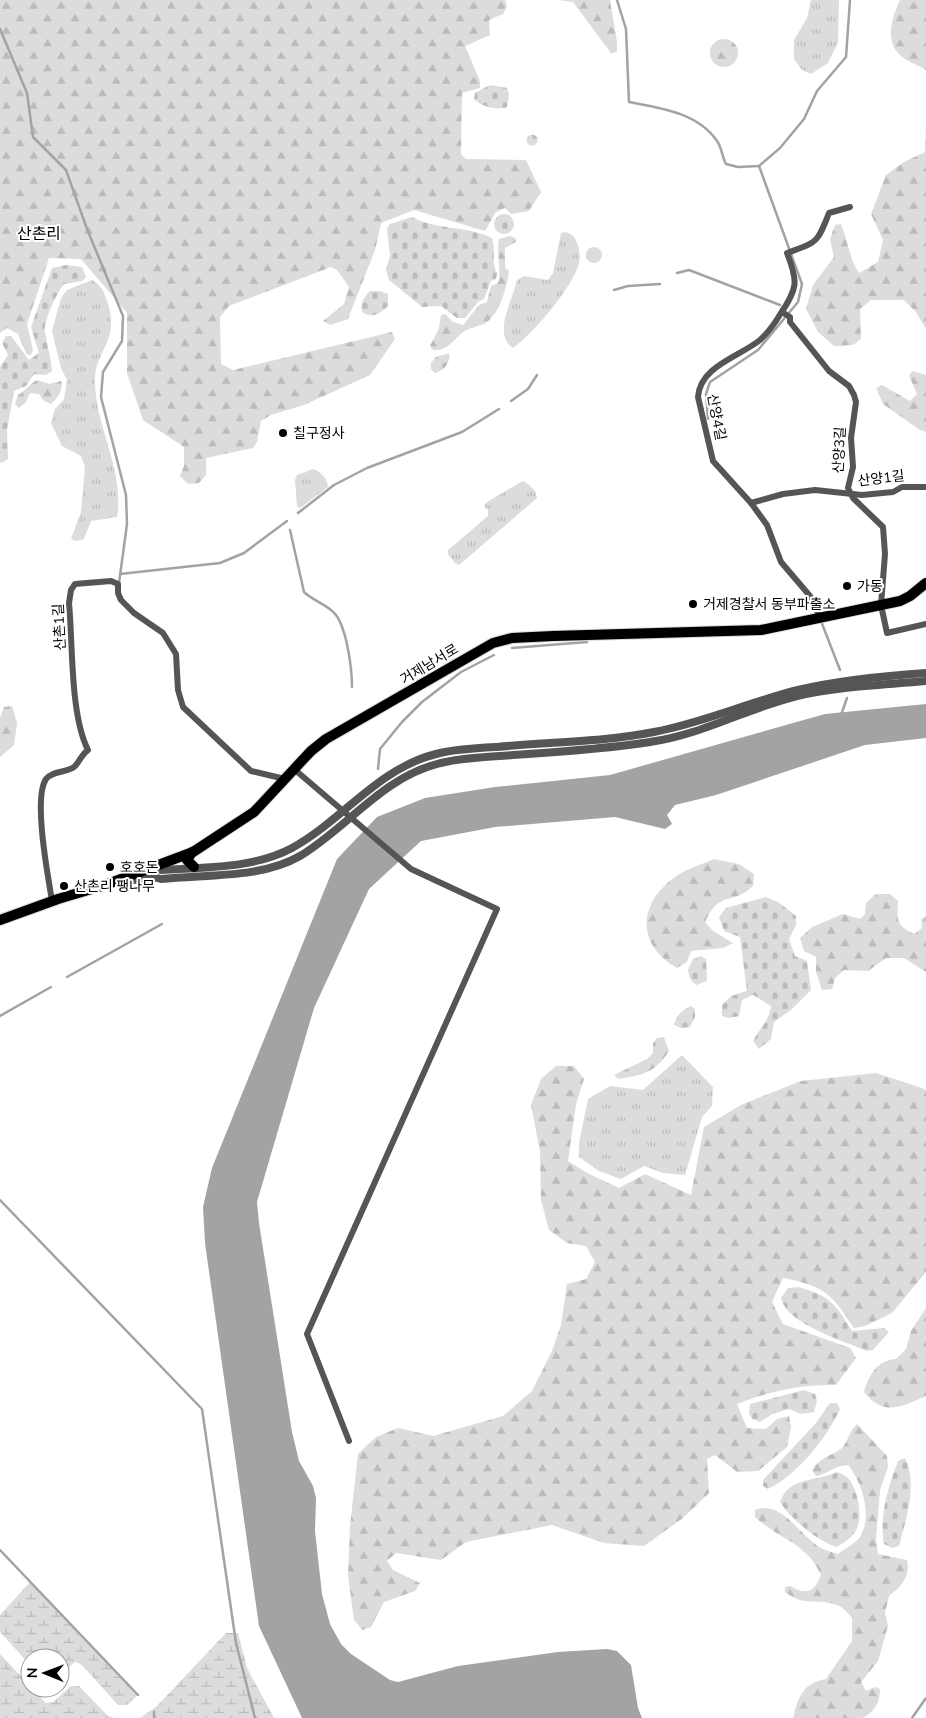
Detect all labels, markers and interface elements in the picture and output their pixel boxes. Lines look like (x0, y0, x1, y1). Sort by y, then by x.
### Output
district label: 산촌리 (17, 223, 61, 243)
street label: 산양4길 (704, 392, 730, 442)
place label: 칠구정사 (293, 424, 345, 442)
street label: 산양3길 (829, 426, 849, 474)
marker: 칠구정사 (277, 427, 289, 439)
street label: 산양1길 (857, 466, 905, 490)
place label: 가동 (857, 577, 883, 595)
marker: 가동 (841, 580, 853, 592)
place label: 거제경찰서 동부파출소 (703, 595, 836, 613)
marker: 거제경찰서 동부파출소 (687, 598, 699, 610)
street label: 산촌1길 (49, 603, 69, 651)
street label: 거제남서로 (397, 640, 461, 688)
place label: 호호돈 (120, 858, 159, 876)
marker: 호호돈 (104, 861, 116, 873)
place label: 산촌리 팽나무 (74, 877, 155, 895)
marker: 산촌리 팽나무 (58, 880, 70, 892)
north arrow (20, 1648, 70, 1698)
text: N (23, 1667, 41, 1678)

